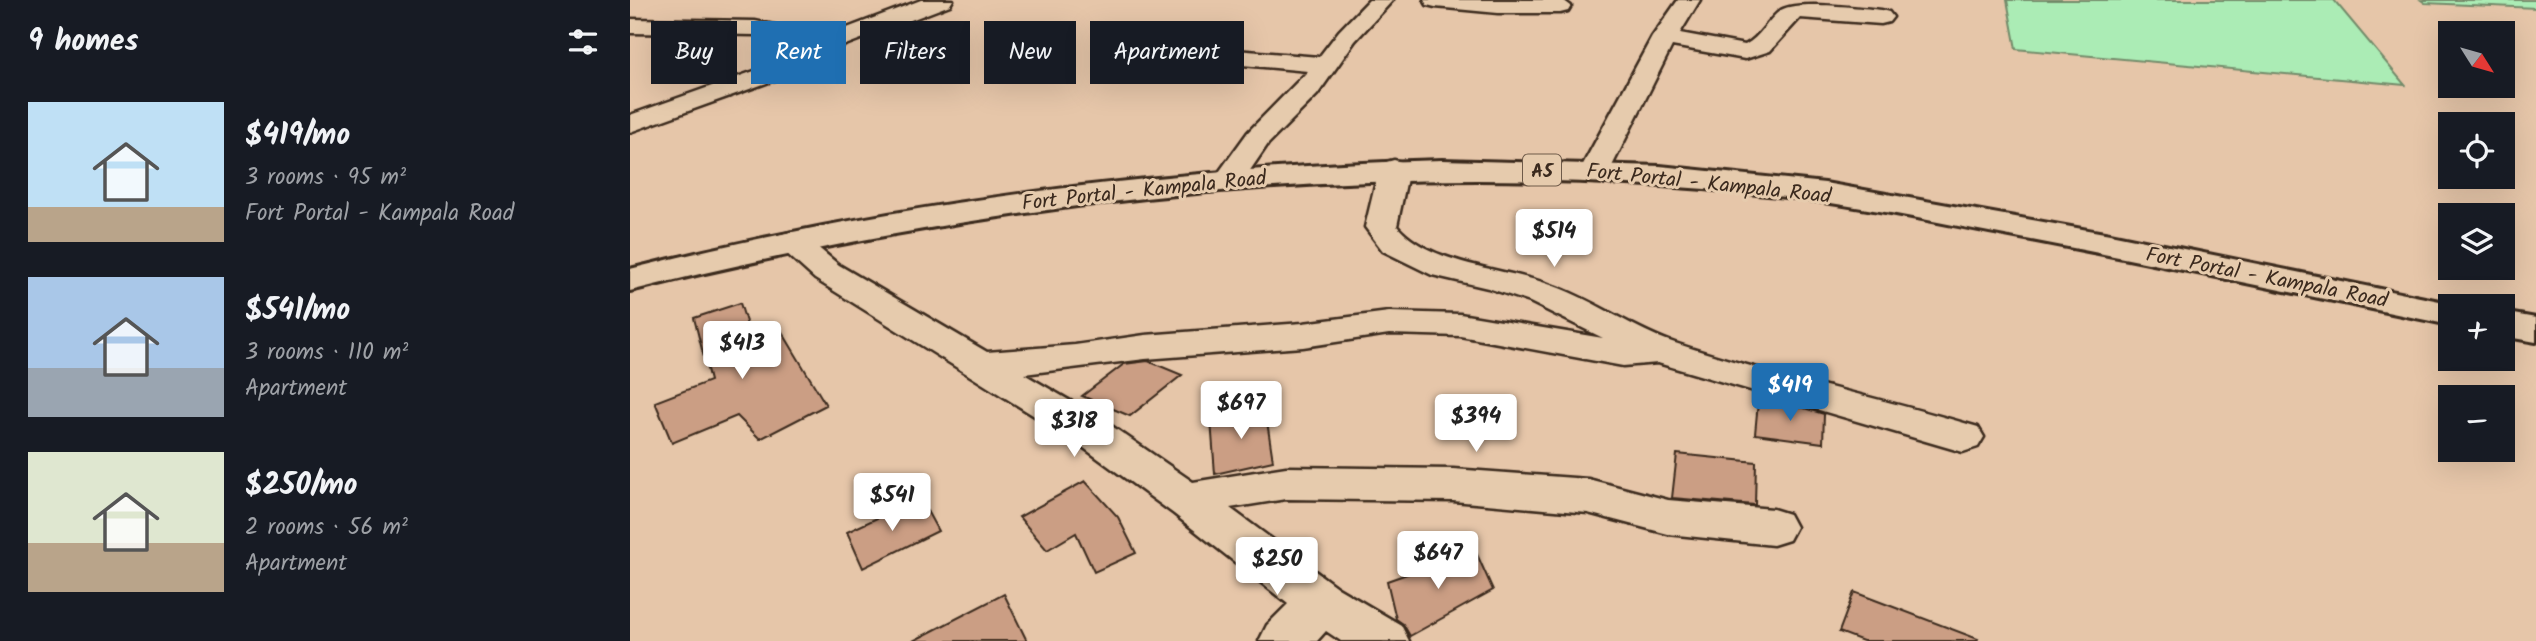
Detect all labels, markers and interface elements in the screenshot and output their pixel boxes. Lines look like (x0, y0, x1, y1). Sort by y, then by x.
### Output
text: 9 homes (28, 18, 139, 66)
chip: Buy (651, 21, 737, 84)
chip: Rent (751, 21, 846, 84)
chip: Filters (860, 21, 970, 84)
chip: New (984, 21, 1076, 84)
chip: Apartment (1090, 21, 1244, 84)
north arrow (2438, 21, 2515, 98)
map controls (2438, 21, 2515, 462)
icon: filters (564, 23, 602, 61)
text: $419/mo (245, 112, 350, 160)
button: locate (2438, 112, 2515, 189)
icon: home (84, 130, 168, 214)
road number: A5 (1523, 154, 1561, 186)
street label: Fort Portal - Kampala Road (1585, 155, 1833, 214)
text: 3 rooms · 95 m² (245, 160, 406, 196)
street label: Fort Portal - Kampala Road (1020, 162, 1269, 221)
text: Fort Portal - Kampala Road (245, 196, 514, 232)
button: layers (2438, 203, 2515, 280)
pin: $514 (1513, 210, 1595, 269)
text: $514 (1532, 214, 1576, 250)
street label: Fort Portal - Kampala Road (2143, 239, 2391, 318)
text: $541/mo (245, 287, 350, 335)
button: + (2438, 294, 2515, 371)
icon: home (84, 305, 168, 389)
pin: $413 (701, 322, 783, 381)
text: $413 (719, 326, 765, 362)
text: 3 rooms · 110 m² (245, 335, 408, 371)
pin: $419 (1749, 364, 1831, 423)
text: $419 (1768, 368, 1812, 404)
text: Apartment (245, 371, 347, 407)
pin: $697 (1200, 382, 1282, 441)
button: − (2438, 385, 2515, 462)
text: $697 (1217, 386, 1265, 422)
pin: $394 (1435, 394, 1517, 454)
text: $394 (1451, 399, 1501, 435)
pin: $318 (1033, 400, 1115, 459)
text: $318 (1051, 404, 1097, 440)
text: $250/mo (245, 462, 358, 510)
pin: $541 (851, 474, 933, 533)
text: $541 (870, 478, 914, 514)
icon: home (84, 480, 168, 564)
text: 2 rooms · 56 m² (245, 510, 408, 546)
pin: $647 (1397, 532, 1479, 591)
text: $647 (1413, 536, 1463, 572)
pin: $250 (1236, 538, 1318, 597)
text: $250 (1252, 542, 1302, 578)
text: Apartment (245, 546, 347, 582)

